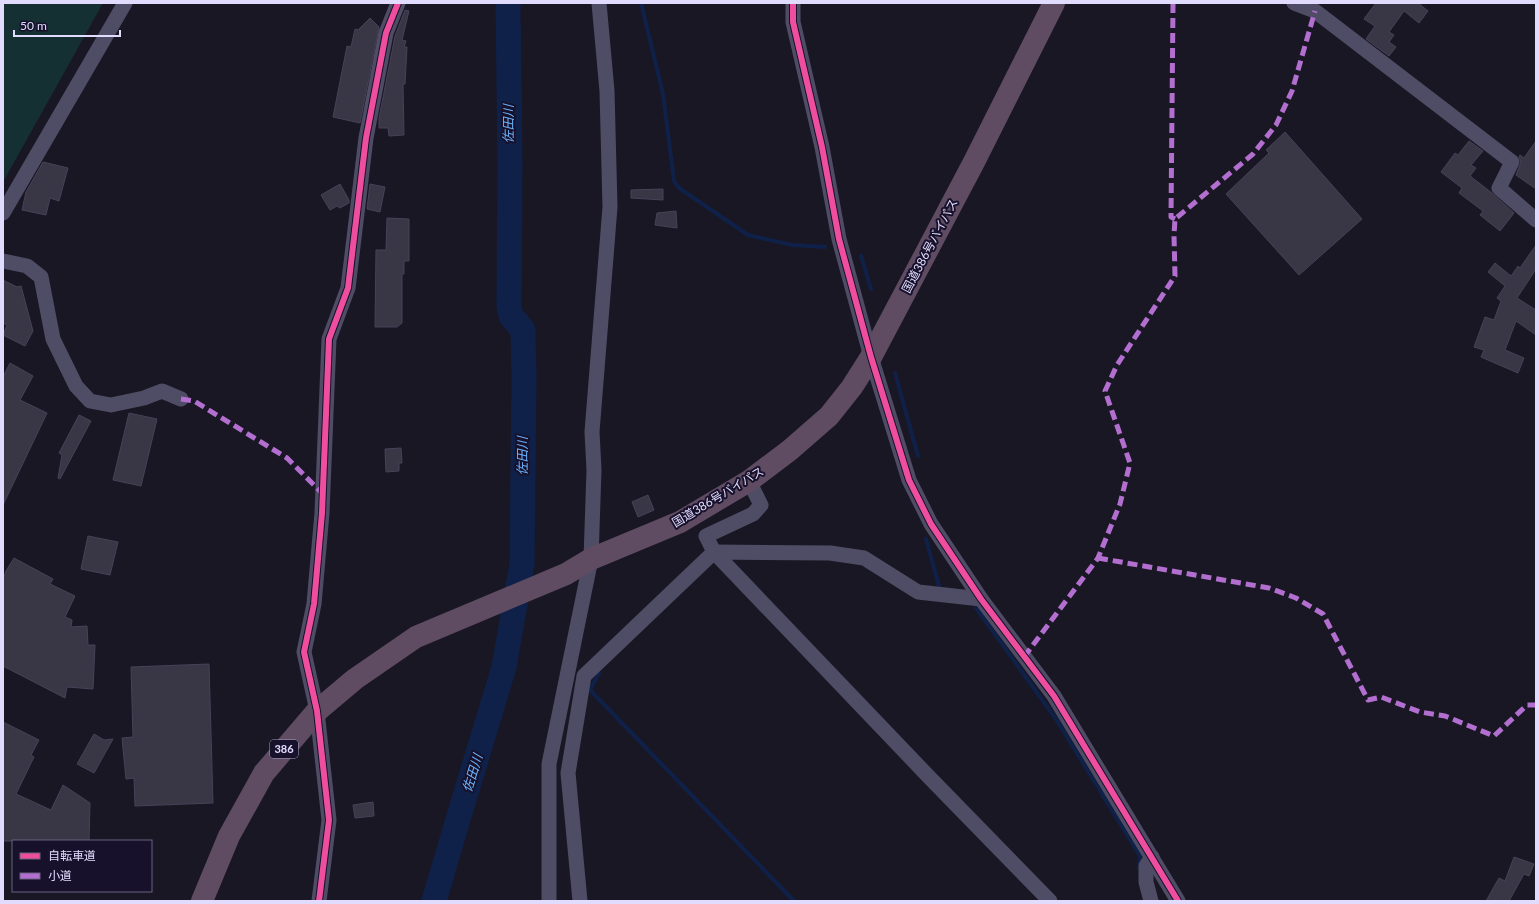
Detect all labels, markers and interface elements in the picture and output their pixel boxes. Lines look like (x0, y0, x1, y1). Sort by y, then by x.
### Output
scale bar (14, 12, 120, 38)
text: 50 m (20, 18, 47, 33)
water label: 佐田川 (500, 103, 516, 144)
street label: 国道386号バイパス (898, 196, 961, 295)
water label: 佐田川 (514, 435, 530, 476)
street label: 国道386号バイパス (669, 463, 766, 530)
road number: 386 (270, 740, 298, 758)
water label: 佐田川 (459, 750, 486, 794)
legend (12, 840, 152, 892)
text: 自転車道 (48, 848, 96, 863)
text: 小道 (48, 868, 72, 883)

